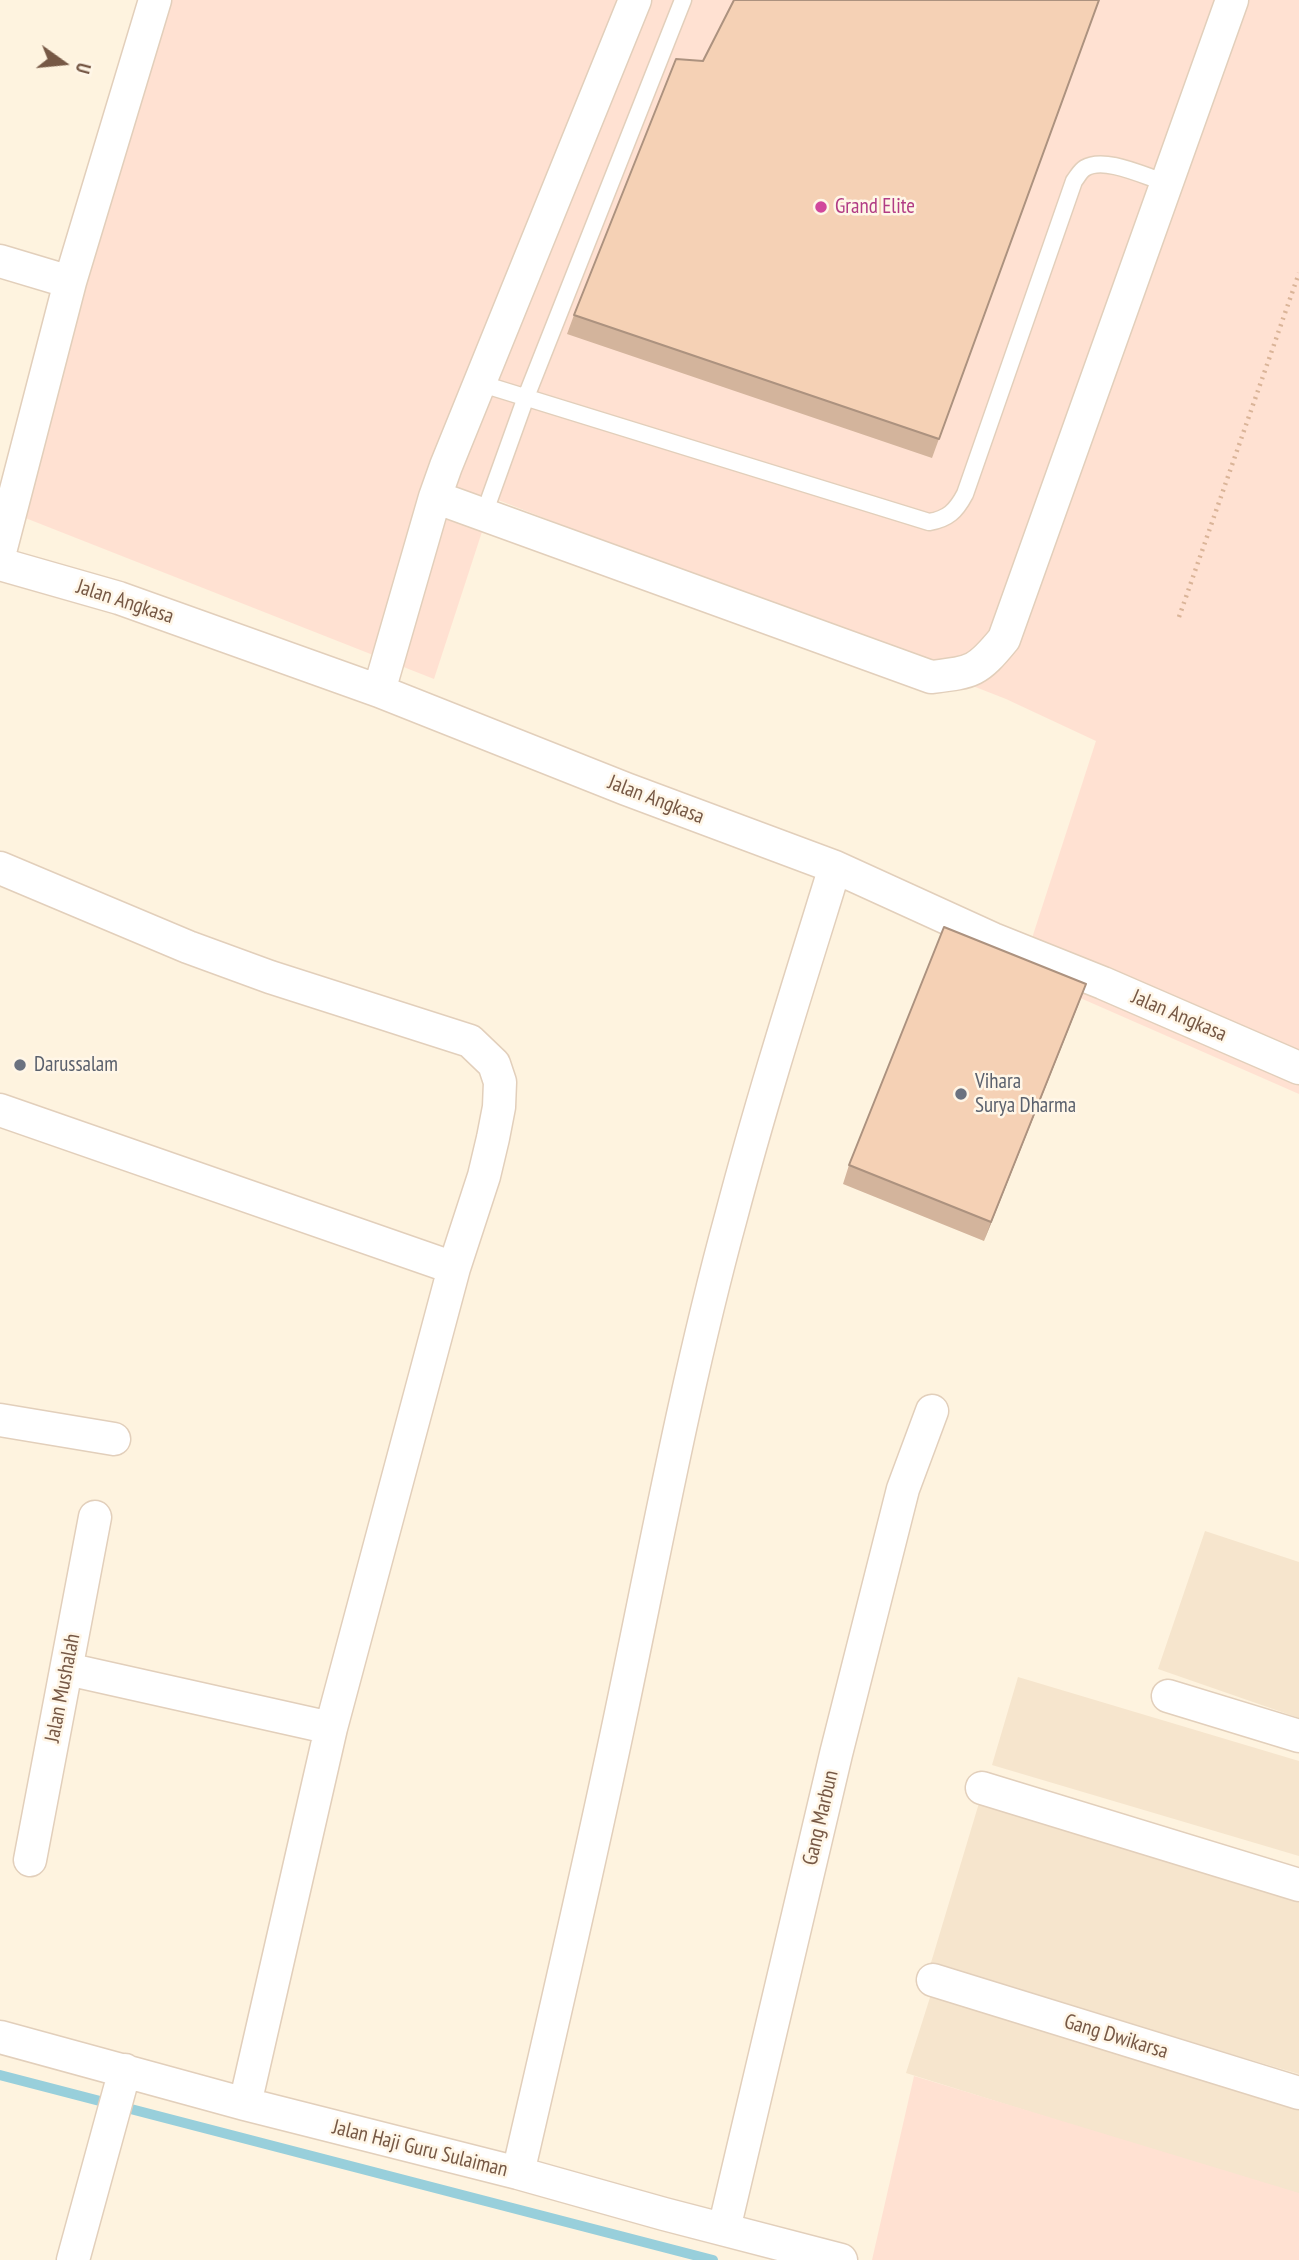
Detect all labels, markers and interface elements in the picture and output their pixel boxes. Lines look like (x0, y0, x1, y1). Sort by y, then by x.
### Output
north arrow (28, 28, 98, 98)
text: U (70, 61, 96, 76)
place label: Grand Elite (835, 194, 915, 220)
marker: Grand Elite (813, 199, 829, 215)
street label: Jalan Angkasa (73, 574, 177, 630)
street label: Jalan Angkasa (604, 770, 708, 830)
street label: Jalan Angkasa (1128, 985, 1230, 1047)
place label: Darussalam (34, 1052, 118, 1078)
marker: Darussalam (12, 1057, 28, 1073)
place label: Vihara Surya Dharma (975, 1069, 1076, 1119)
marker: Vihara Surya Dharma (953, 1086, 969, 1102)
street label: Jalan Mushalah (40, 1632, 86, 1744)
street label: Gang Marbun (798, 1768, 844, 1868)
street label: Gang Dwikarsa (1061, 2009, 1171, 2065)
street label: Jalan Haji Guru Sulaiman (330, 2115, 510, 2183)

